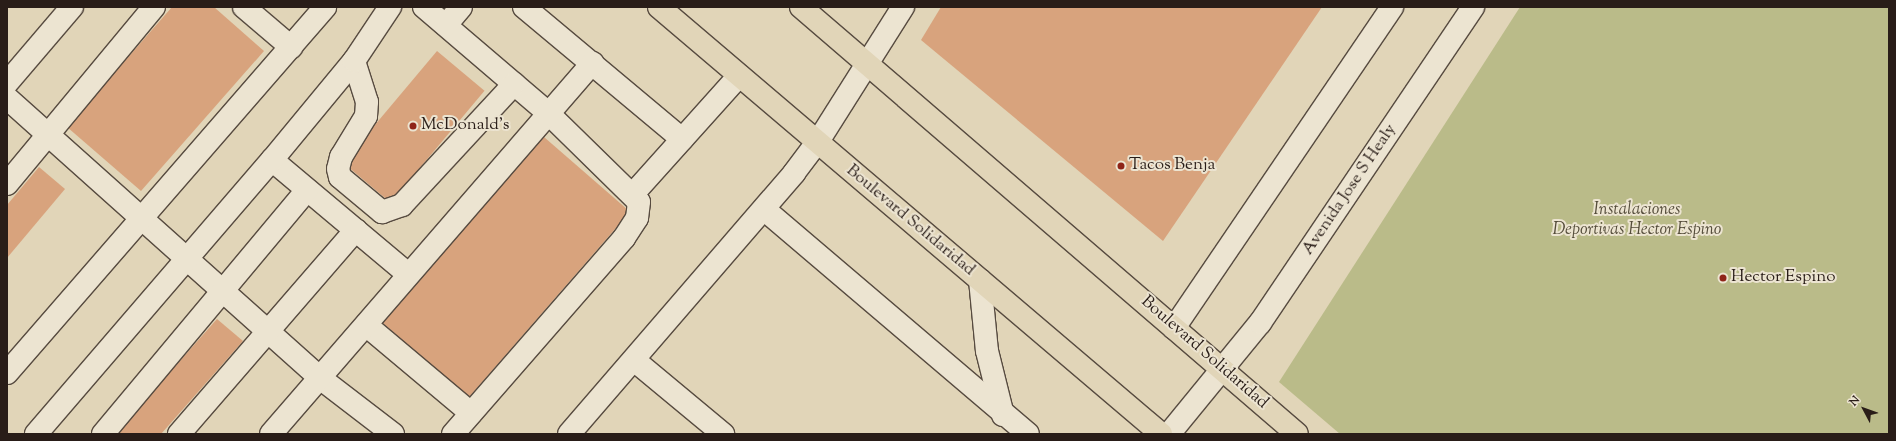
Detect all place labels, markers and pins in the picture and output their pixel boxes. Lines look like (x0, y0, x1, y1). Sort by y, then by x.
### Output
place label: McDonald's (421, 116, 509, 136)
marker: McDonald's (408, 121, 418, 131)
place label: Tacos Benja (1129, 156, 1215, 176)
marker: Tacos Benja (1116, 161, 1126, 171)
place label: Hector Espino (1731, 268, 1835, 288)
marker: Hector Espino (1718, 273, 1728, 283)

